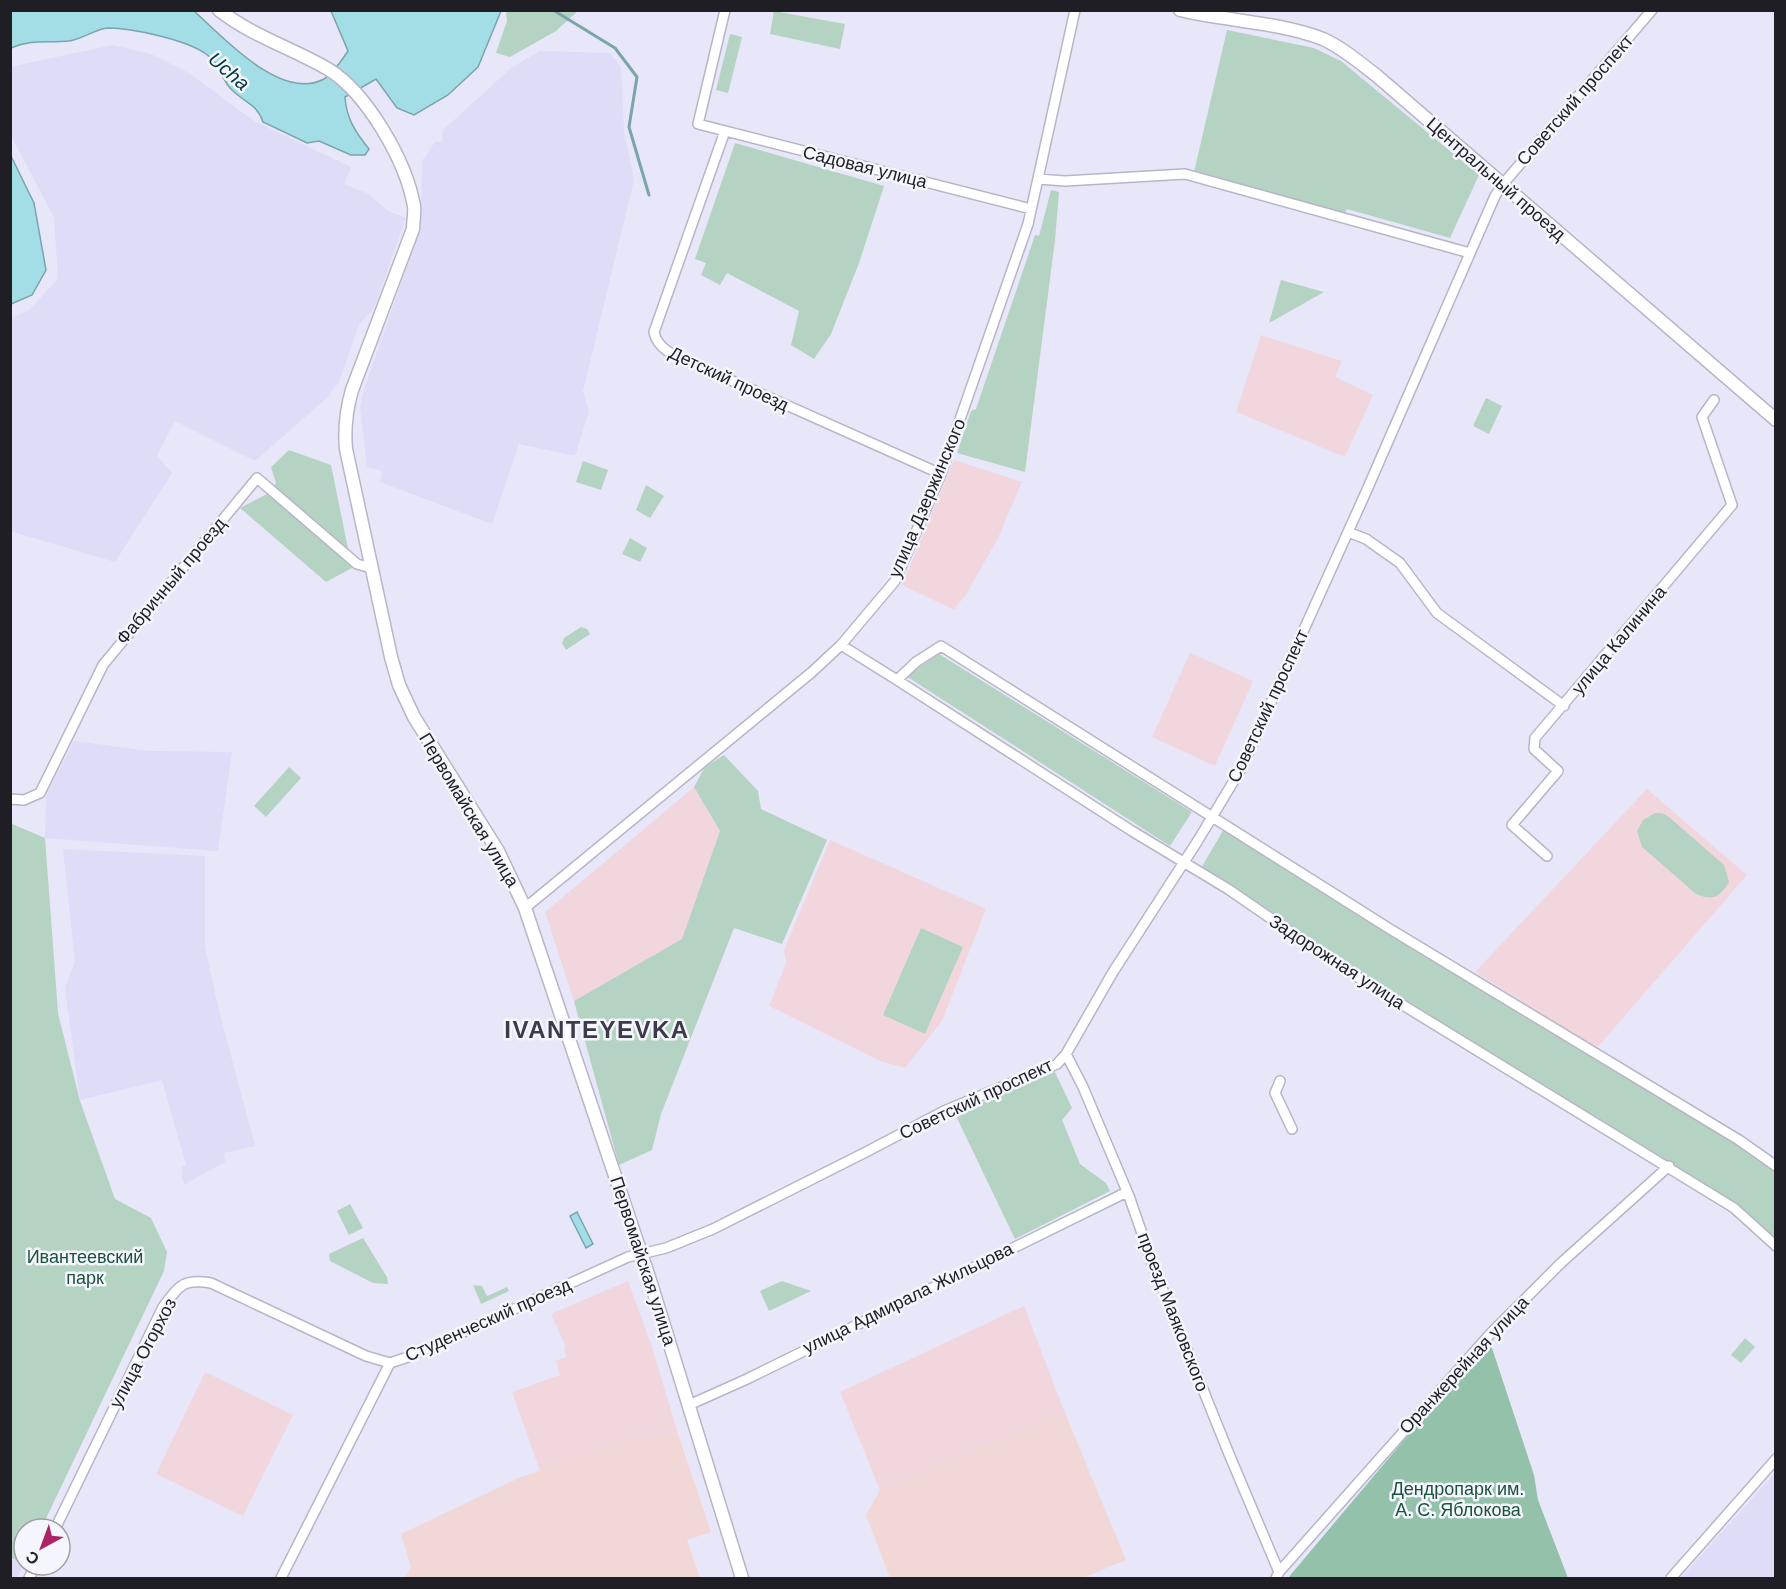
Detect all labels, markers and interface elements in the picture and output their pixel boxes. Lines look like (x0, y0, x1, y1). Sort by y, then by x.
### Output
street label: Советский проспект (1513, 31, 1637, 169)
water label: Ucha (204, 47, 254, 95)
street label: Центральный проезд (1423, 113, 1570, 245)
street label: Садовая улица (801, 142, 930, 192)
street label: Детский проезд (666, 343, 792, 416)
street label: улица Дзержинского (884, 416, 970, 580)
street label: Фабричный проезд (112, 513, 230, 648)
street label: улица Калинина (1568, 581, 1671, 698)
street label: Советский проспект (1224, 626, 1312, 786)
street label: Первомайская улица (415, 729, 523, 892)
street label: Задорожная улица (1266, 911, 1409, 1014)
district label: IVANTEYEVKA (504, 1016, 690, 1043)
street label: Советский проспект (896, 1055, 1056, 1143)
street label: Первомайская улица (606, 1174, 680, 1349)
street label: проезд Маяковского (1133, 1230, 1213, 1394)
street label: улица Адмирала Жильцова (800, 1238, 1017, 1358)
park label: Ивантеевский парк (27, 1247, 143, 1288)
street label: Студенческий проезд (402, 1274, 574, 1366)
street label: Оранжерейная улица (1395, 1292, 1533, 1438)
street label: улица Огорхоз (106, 1295, 180, 1411)
park label: Дендропарк им. А. С. Яблокова (1392, 1479, 1524, 1520)
north arrow (12, 1517, 72, 1577)
text: С (22, 1547, 42, 1568)

